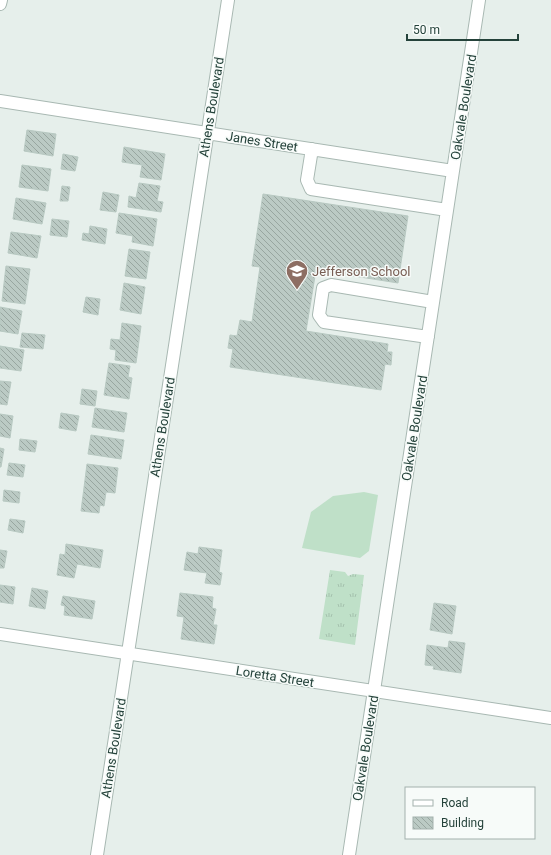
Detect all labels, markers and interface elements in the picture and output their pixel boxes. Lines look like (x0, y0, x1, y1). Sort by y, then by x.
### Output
scale bar (407, 16, 518, 42)
text: 50 m (413, 23, 440, 37)
street label: Oakvale Boulevard (448, 53, 479, 161)
street label: Athens Boulevard (196, 56, 227, 158)
street label: Janes Street (225, 128, 299, 155)
school or university icon: Jefferson School (284, 258, 310, 291)
place label: Jefferson School (312, 264, 410, 279)
street label: Oakvale Boulevard (399, 374, 430, 482)
street label: Athens Boulevard (147, 376, 178, 478)
street label: Loretta Street (235, 663, 315, 690)
street label: Oakvale Boulevard (350, 694, 381, 802)
street label: Athens Boulevard (98, 697, 129, 799)
legend (405, 787, 535, 839)
text: Road (441, 796, 469, 810)
text: Building (441, 816, 484, 830)

